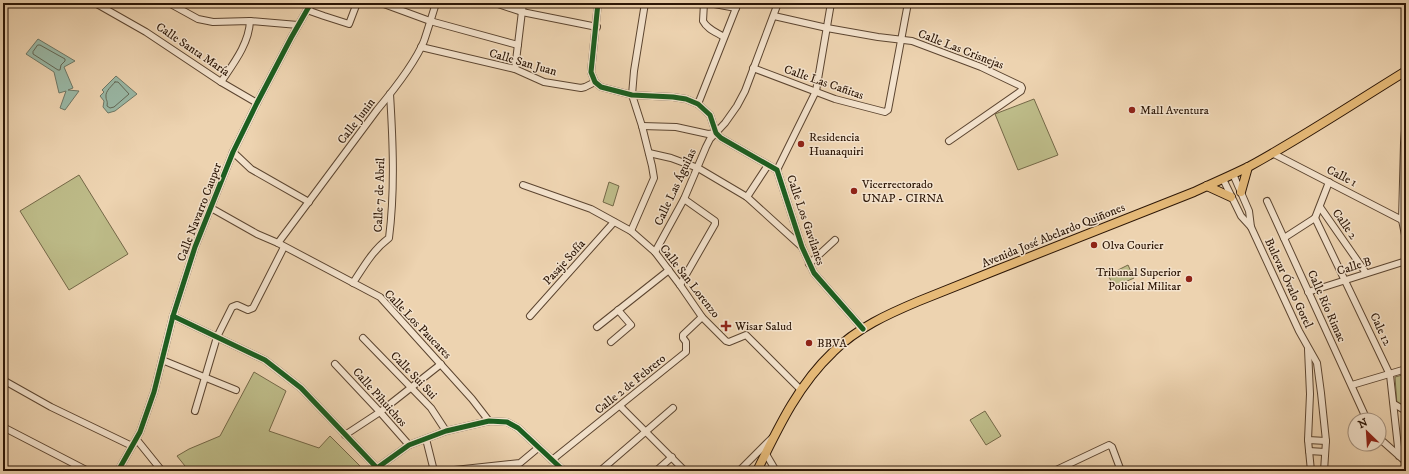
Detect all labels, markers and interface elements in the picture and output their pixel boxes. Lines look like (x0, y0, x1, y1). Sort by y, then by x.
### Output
street label: Calle Santa María (153, 19, 233, 80)
street label: Calle Las Crisnejas (916, 26, 1006, 73)
street label: Calle San Juan (487, 46, 559, 80)
street label: Calle Las Cañitas (782, 62, 866, 103)
street label: Calle Junin (334, 95, 379, 147)
place label: Mall Aventura (1140, 103, 1210, 118)
marker: Mall Aventura (1127, 105, 1137, 115)
place label: Residencia Huanaquiri (809, 130, 864, 159)
marker: Residencia Huanaquiri (796, 139, 806, 149)
street label: Calle Las Águilas (651, 146, 700, 228)
street label: Calle 7 de Abril (371, 157, 388, 233)
street label: Calle Navarro Cauper (174, 160, 225, 264)
street label: Calle 1 (1324, 162, 1360, 190)
street label: Calle Los Gavilanes (783, 173, 828, 267)
place label: Vicerrectorado UNAP - CIRNA (861, 177, 944, 206)
marker: Vicerrectorado UNAP - CIRNA (849, 186, 859, 196)
street label: Avenida José Abelardo Quiñones (979, 200, 1127, 271)
street label: Calle 2 (1329, 206, 1360, 242)
street label: Pasaje Sofía (540, 236, 589, 288)
street label: Bulevar Óvalo Gorel (1261, 236, 1316, 331)
place label: Olva Courier (1102, 238, 1164, 253)
marker: Olva Courier (1089, 240, 1099, 250)
street label: Calle San Lorenzo (656, 242, 723, 321)
street label: Calle B (1335, 254, 1373, 279)
place label: Tribunal Superior Policial Militar (1096, 265, 1182, 294)
street label: Calle Río Rimac (1304, 268, 1349, 345)
marker: Tribunal Superior Policial Militar (1184, 274, 1194, 284)
street label: Calle Los Paucares (381, 287, 454, 362)
street label: Cale 12 (1366, 310, 1395, 348)
place label: Wisar Salud (734, 319, 792, 334)
marker: Wisar Salud (720, 320, 732, 332)
place label: BBVA (817, 336, 847, 351)
marker: BBVA (804, 338, 814, 348)
street label: Calle Sui Sui (387, 348, 440, 402)
street label: Calle 2 de Febrero (592, 351, 669, 418)
street label: Calle Pihuichos (349, 365, 410, 430)
north arrow (1347, 412, 1387, 452)
text: N (1356, 416, 1370, 432)

